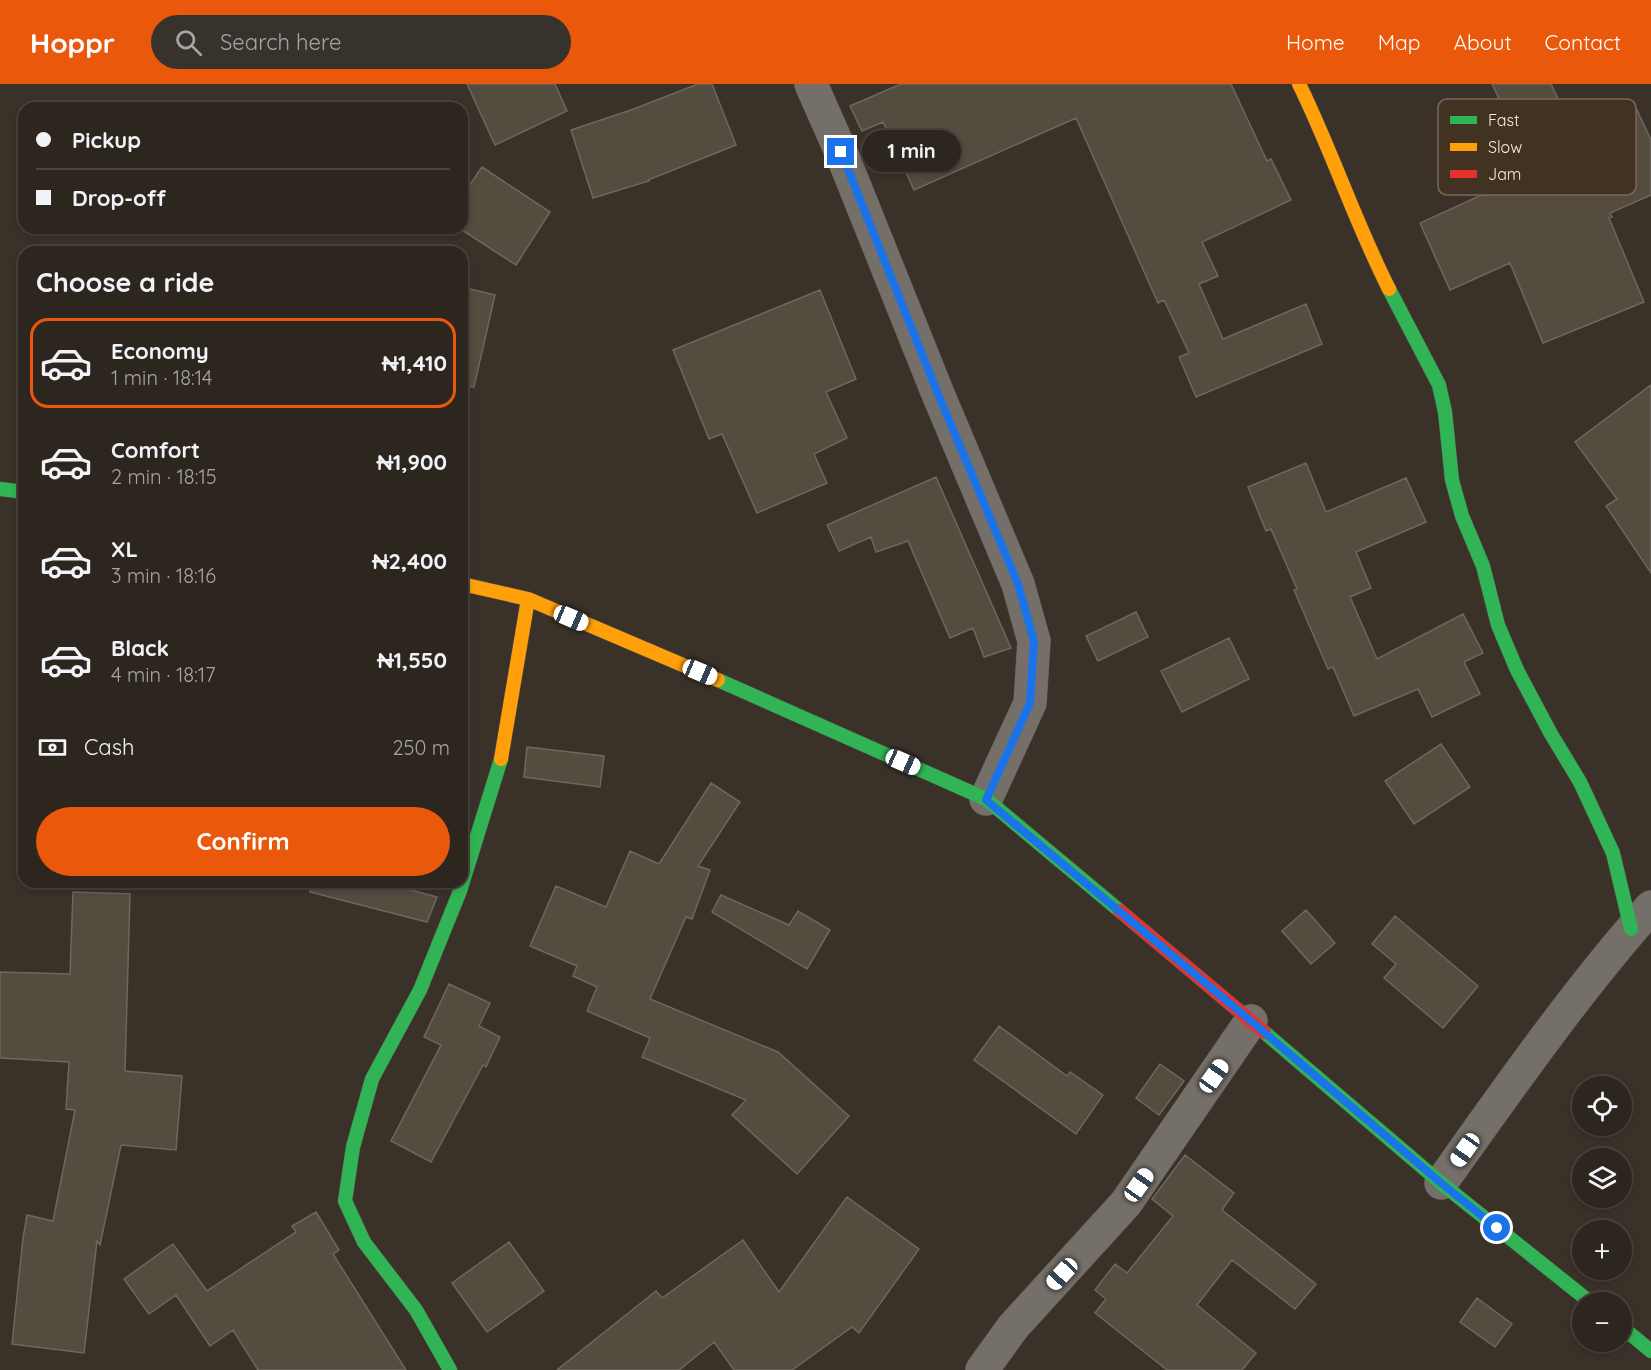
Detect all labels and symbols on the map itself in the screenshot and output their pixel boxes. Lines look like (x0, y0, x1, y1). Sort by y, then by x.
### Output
legend (1438, 99, 1636, 195)
text: Fast (1488, 110, 1519, 130)
callout: 1 min (862, 131, 961, 173)
text: Slow (1488, 137, 1522, 157)
route end (827, 138, 854, 165)
text: Jam (1488, 164, 1521, 184)
car (551, 603, 591, 633)
car (680, 657, 720, 687)
car (883, 746, 923, 778)
car (1196, 1056, 1232, 1096)
car (1447, 1130, 1483, 1170)
car (1121, 1165, 1157, 1205)
route start (1483, 1214, 1510, 1241)
car (1043, 1255, 1081, 1293)

